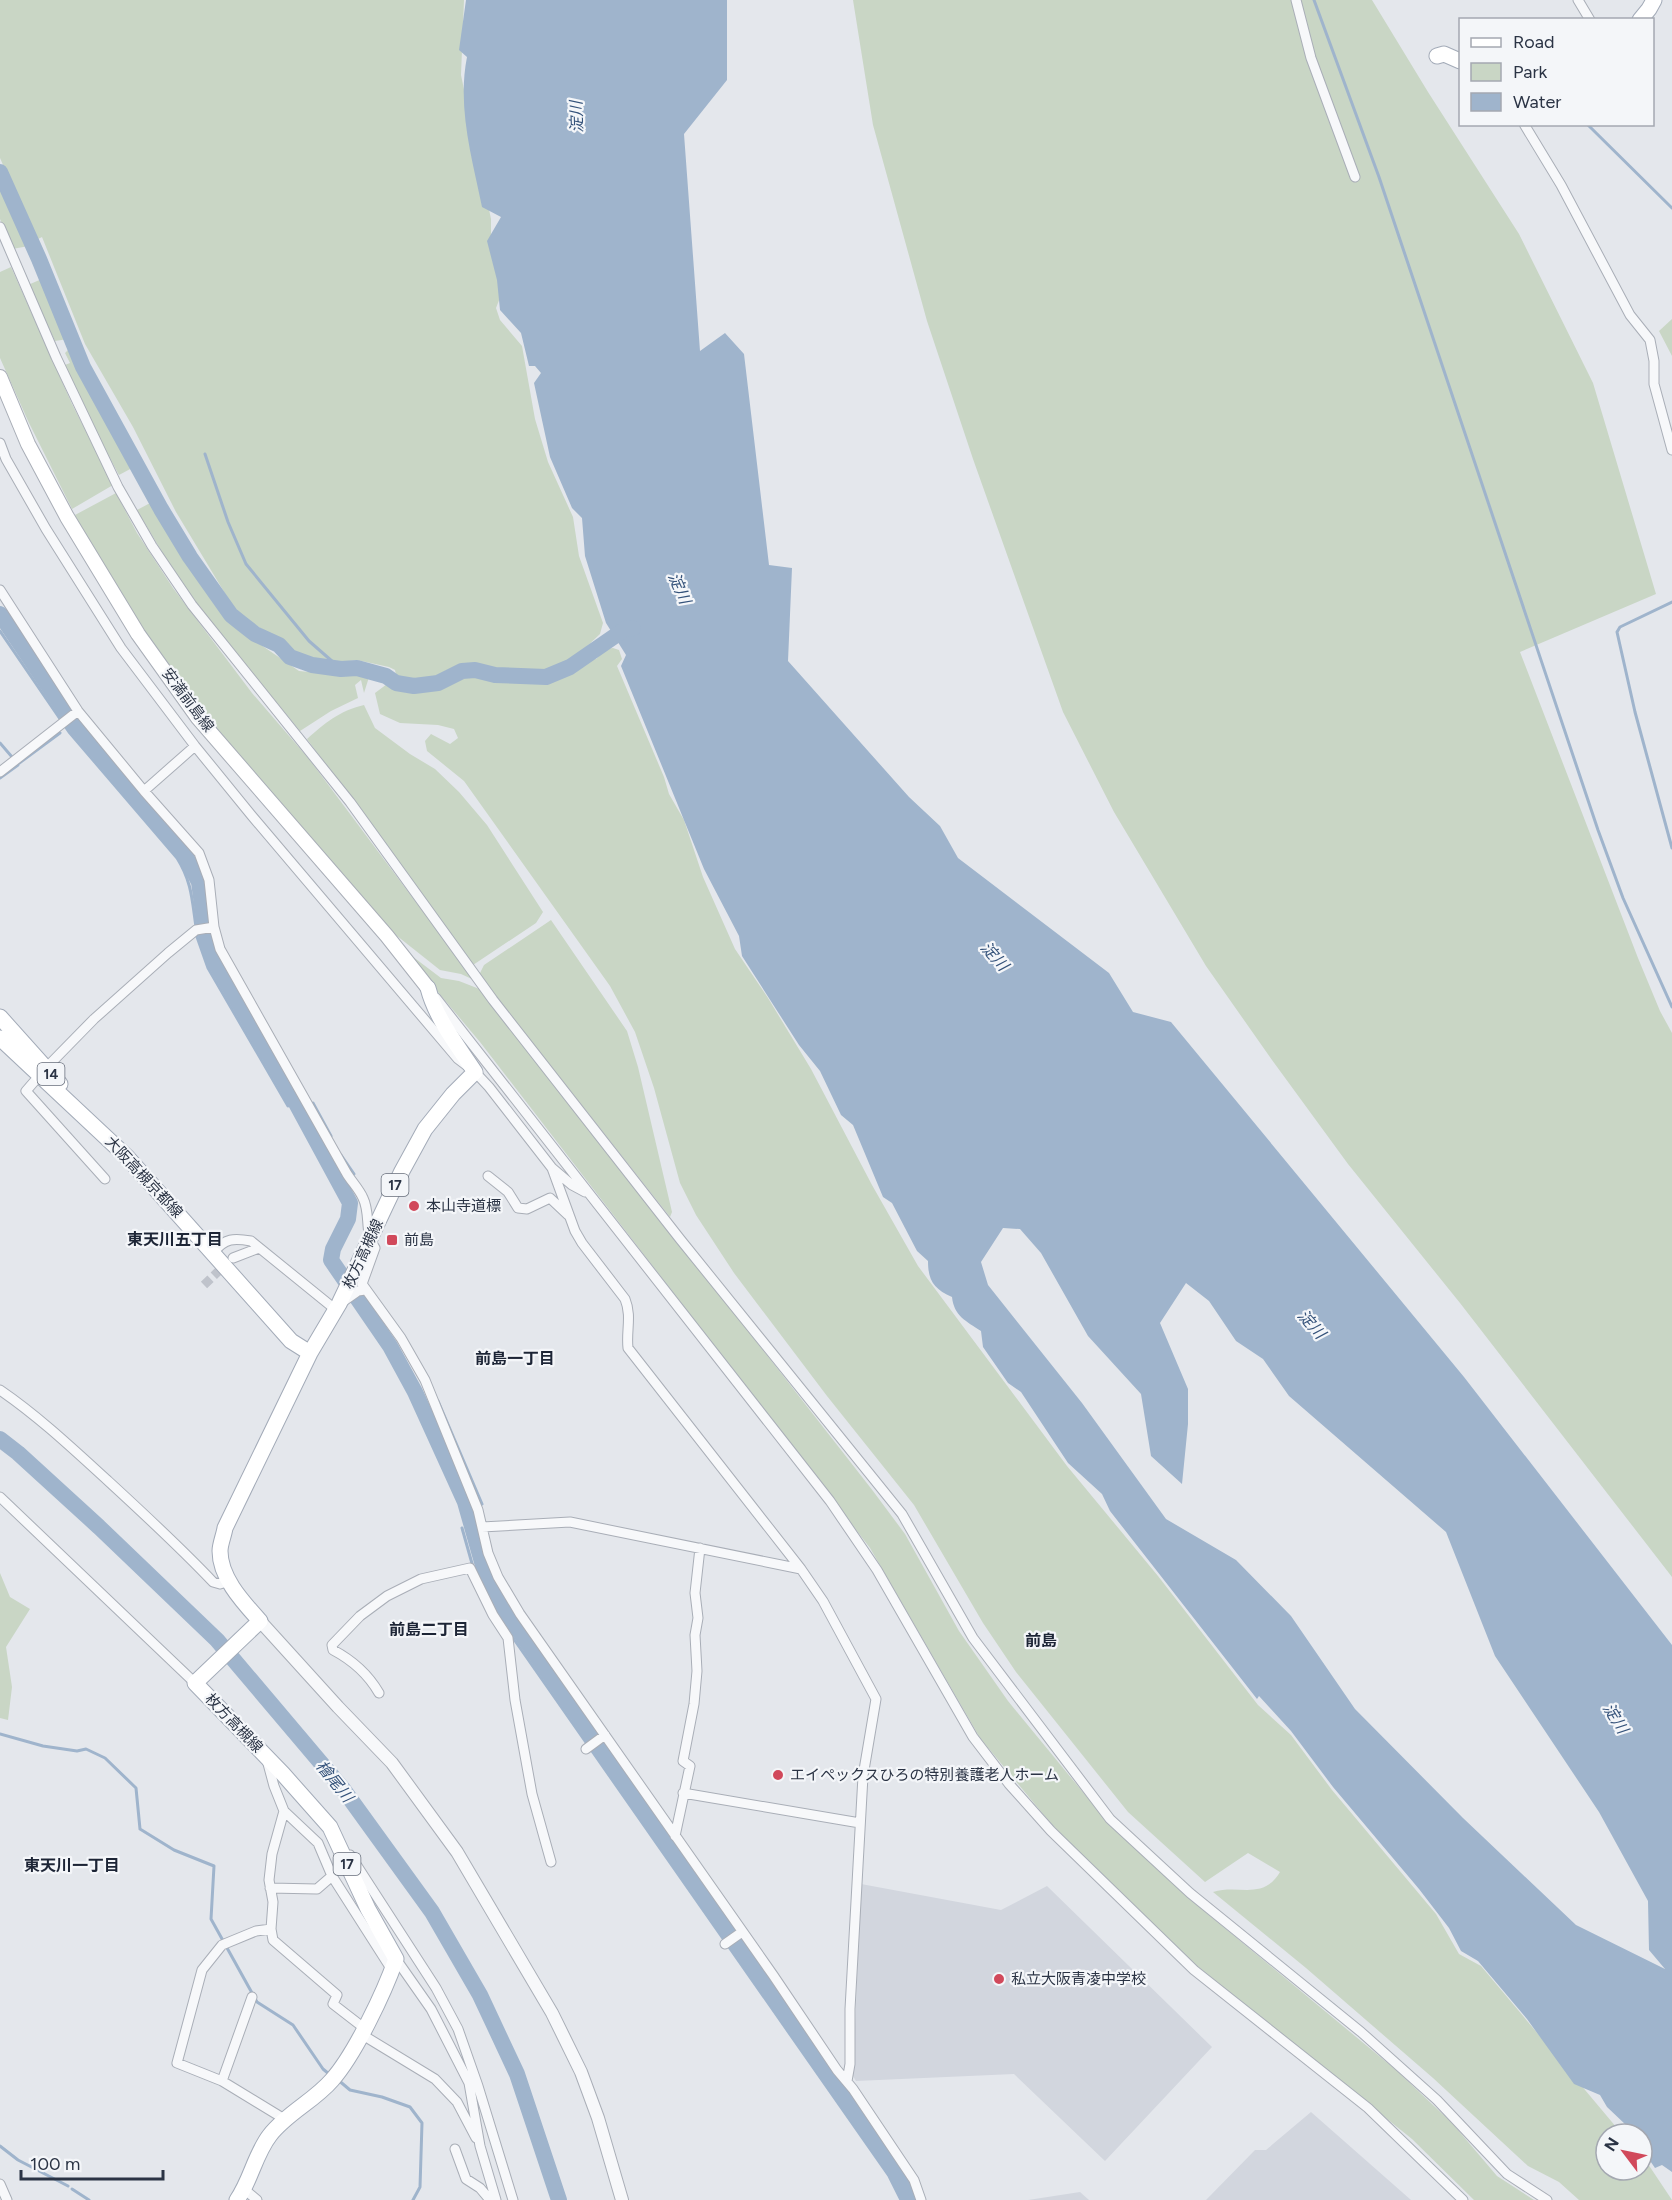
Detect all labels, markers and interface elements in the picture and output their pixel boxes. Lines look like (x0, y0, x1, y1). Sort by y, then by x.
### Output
legend (1459, 18, 1654, 126)
text: Road (1513, 31, 1554, 53)
text: Park (1513, 61, 1548, 83)
text: Water (1513, 91, 1561, 113)
water label: 淀川 (566, 99, 587, 133)
water label: 淀川 (664, 570, 696, 609)
street label: 安満前島線 (158, 665, 218, 735)
water label: 淀川 (977, 938, 1014, 976)
road number: 14 (38, 1063, 64, 1085)
street label: 大阪高槻京都線 (102, 1132, 186, 1222)
road number: 17 (382, 1174, 408, 1196)
place label: 本山寺道標 (426, 1197, 501, 1215)
marker: 本山寺道標 (407, 1199, 421, 1213)
street label: 枚方高槻線 (339, 1216, 387, 1292)
district label: 東天川五丁目 (127, 1230, 223, 1249)
place label: 前島 (404, 1231, 434, 1249)
marker: 前島 (385, 1233, 399, 1247)
water label: 淀川 (1294, 1306, 1331, 1344)
district label: 前島一丁目 (475, 1349, 555, 1368)
district label: 前島二丁目 (389, 1620, 469, 1639)
district label: 前島 (1025, 1631, 1057, 1650)
street label: 枚方高槻線 (201, 1690, 267, 1756)
water label: 淀川 (1599, 1700, 1633, 1739)
water label: 檜尾川 (312, 1757, 358, 1807)
place label: エイぺックスひろの特別養護老人ホーム (790, 1766, 1059, 1784)
marker: エイぺックスひろの特別養護老人ホーム (771, 1768, 785, 1782)
road number: 17 (334, 1853, 360, 1875)
district label: 東天川一丁目 (24, 1856, 120, 1875)
place label: 私立大阪青凌中学校 (1011, 1970, 1146, 1988)
marker: 私立大阪青凌中学校 (992, 1972, 1006, 1986)
north arrow (1594, 2122, 1654, 2182)
text: N (1600, 2134, 1623, 2155)
scale bar (21, 2143, 164, 2181)
text: 100 m (30, 2153, 80, 2175)

